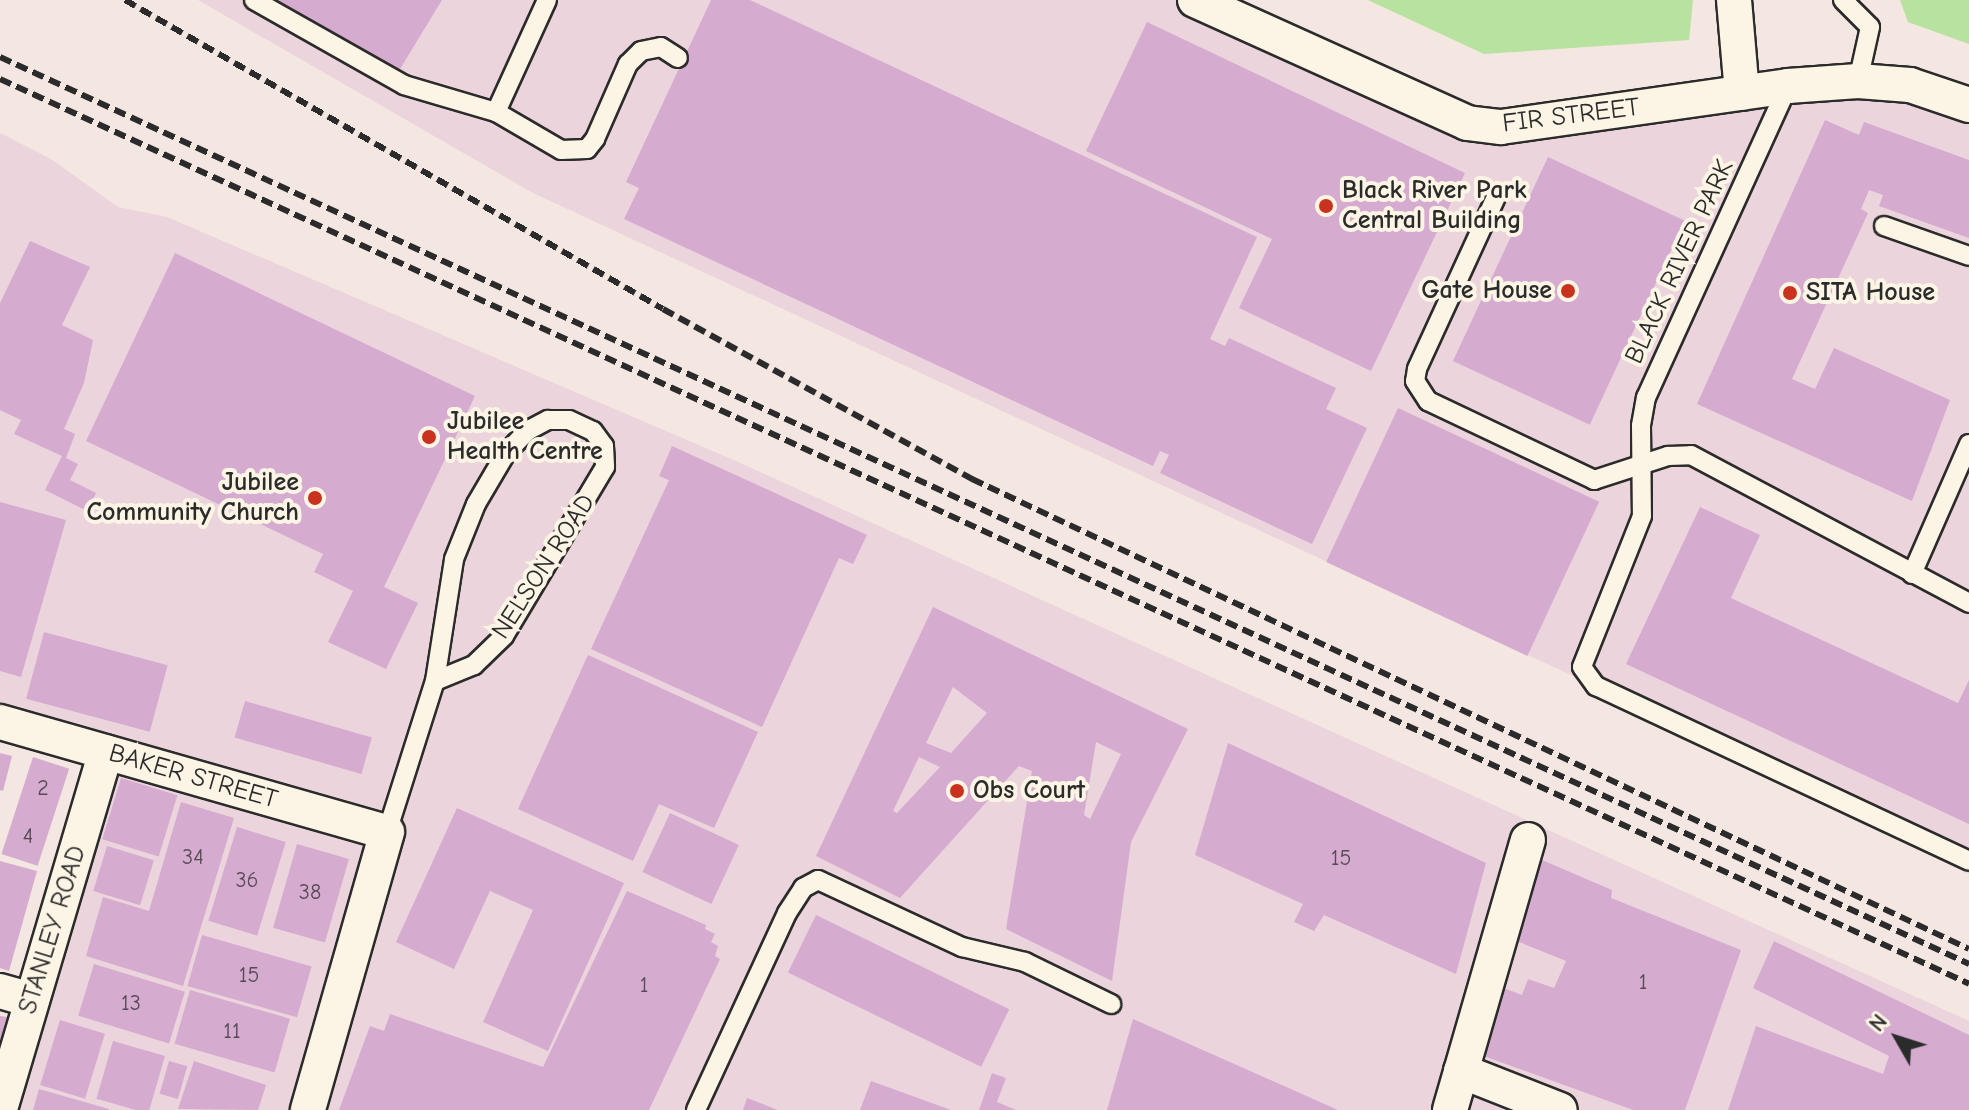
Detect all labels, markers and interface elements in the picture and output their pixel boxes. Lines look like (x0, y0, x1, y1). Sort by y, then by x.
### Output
street label: FIR STREET (1501, 92, 1641, 140)
street label: BLACK RIVER PARK (1619, 155, 1741, 369)
place label: Black River Park Central Building (1342, 175, 1527, 236)
marker: Black River Park Central Building (1317, 197, 1335, 215)
place label: Gate House (1421, 275, 1552, 307)
place label: SITA House (1806, 277, 1935, 309)
marker: Gate House (1559, 282, 1577, 300)
marker: SITA House (1781, 284, 1799, 302)
place label: Jubilee Health Centre (447, 406, 603, 468)
marker: Jubilee Health Centre (418, 426, 440, 448)
place label: Jubilee Community Church (86, 467, 299, 528)
marker: Jubilee Community Church (306, 489, 324, 507)
street label: NELSON ROAD (486, 489, 602, 645)
street label: BAKER STREET (105, 738, 281, 816)
place label: Obs Court (973, 775, 1085, 807)
house number: 2 (37, 776, 49, 802)
marker: Obs Court (948, 782, 966, 800)
house number: 4 (23, 824, 33, 850)
street label: STANLEY ROAD (13, 842, 93, 1018)
house number: 34 (182, 845, 204, 871)
house number: 15 (1331, 846, 1351, 872)
house number: 36 (235, 868, 259, 894)
house number: 38 (299, 880, 321, 906)
house number: 15 (239, 963, 259, 989)
house number: 1 (1639, 970, 1647, 996)
house number: 1 (640, 973, 648, 999)
house number: 13 (121, 991, 141, 1017)
north arrow (1857, 998, 1937, 1078)
text: N (1864, 1009, 1893, 1037)
house number: 11 (223, 1019, 241, 1045)

